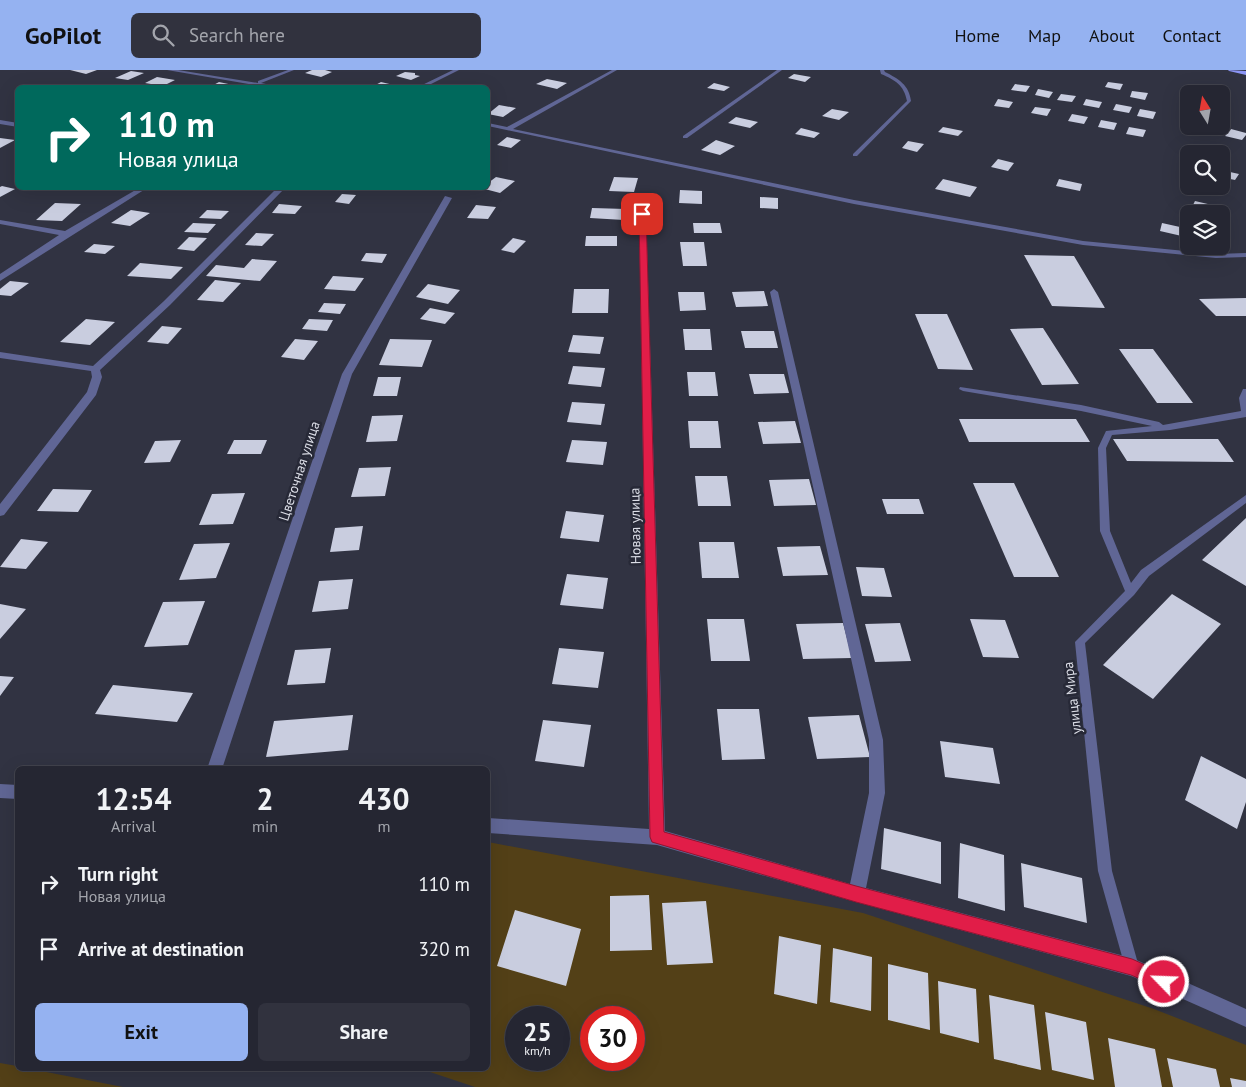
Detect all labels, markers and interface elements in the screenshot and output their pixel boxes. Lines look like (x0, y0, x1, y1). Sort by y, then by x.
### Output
search box (131, 13, 481, 58)
text: GoPilot (25, 20, 101, 51)
icon: search (149, 21, 177, 49)
text: Search here (189, 23, 285, 47)
text: Home (954, 24, 1000, 47)
text: Map (1028, 24, 1061, 47)
text: About (1089, 24, 1135, 47)
text: Contact (1163, 24, 1221, 47)
north arrow (1180, 85, 1230, 135)
map controls (1180, 85, 1230, 255)
text: 110 m (118, 101, 215, 147)
icon: right (35, 105, 100, 170)
text: Новая улица (118, 145, 239, 173)
button: search (1180, 145, 1230, 195)
pin (621, 193, 663, 235)
icon: arrive (628, 200, 656, 228)
button: layers (1180, 205, 1230, 255)
street label: Цветочная улица (274, 419, 324, 523)
street label: Новая улица (625, 487, 645, 565)
street label: улица Мира (1059, 661, 1085, 735)
text: 12:54 (95, 779, 172, 818)
text: 2 (257, 779, 274, 818)
text: 430 (358, 779, 410, 818)
text: Arrival (111, 816, 156, 836)
text: min (252, 816, 278, 836)
text: m (378, 816, 391, 836)
text: Turn right (78, 862, 158, 886)
icon: right (35, 870, 63, 898)
text: 110 m (418, 872, 470, 896)
text: Новая улица (78, 886, 166, 906)
icon: arrive (35, 935, 63, 963)
text: Arrive at destination (78, 937, 244, 961)
text: 320 m (418, 937, 470, 961)
position arrow (1137, 955, 1189, 1007)
button: Exit (35, 1003, 248, 1061)
button: Share (258, 1003, 470, 1061)
speed limit sign: 30 (580, 1006, 645, 1071)
text: 25 (523, 1016, 552, 1048)
text: km/h (524, 1043, 551, 1058)

